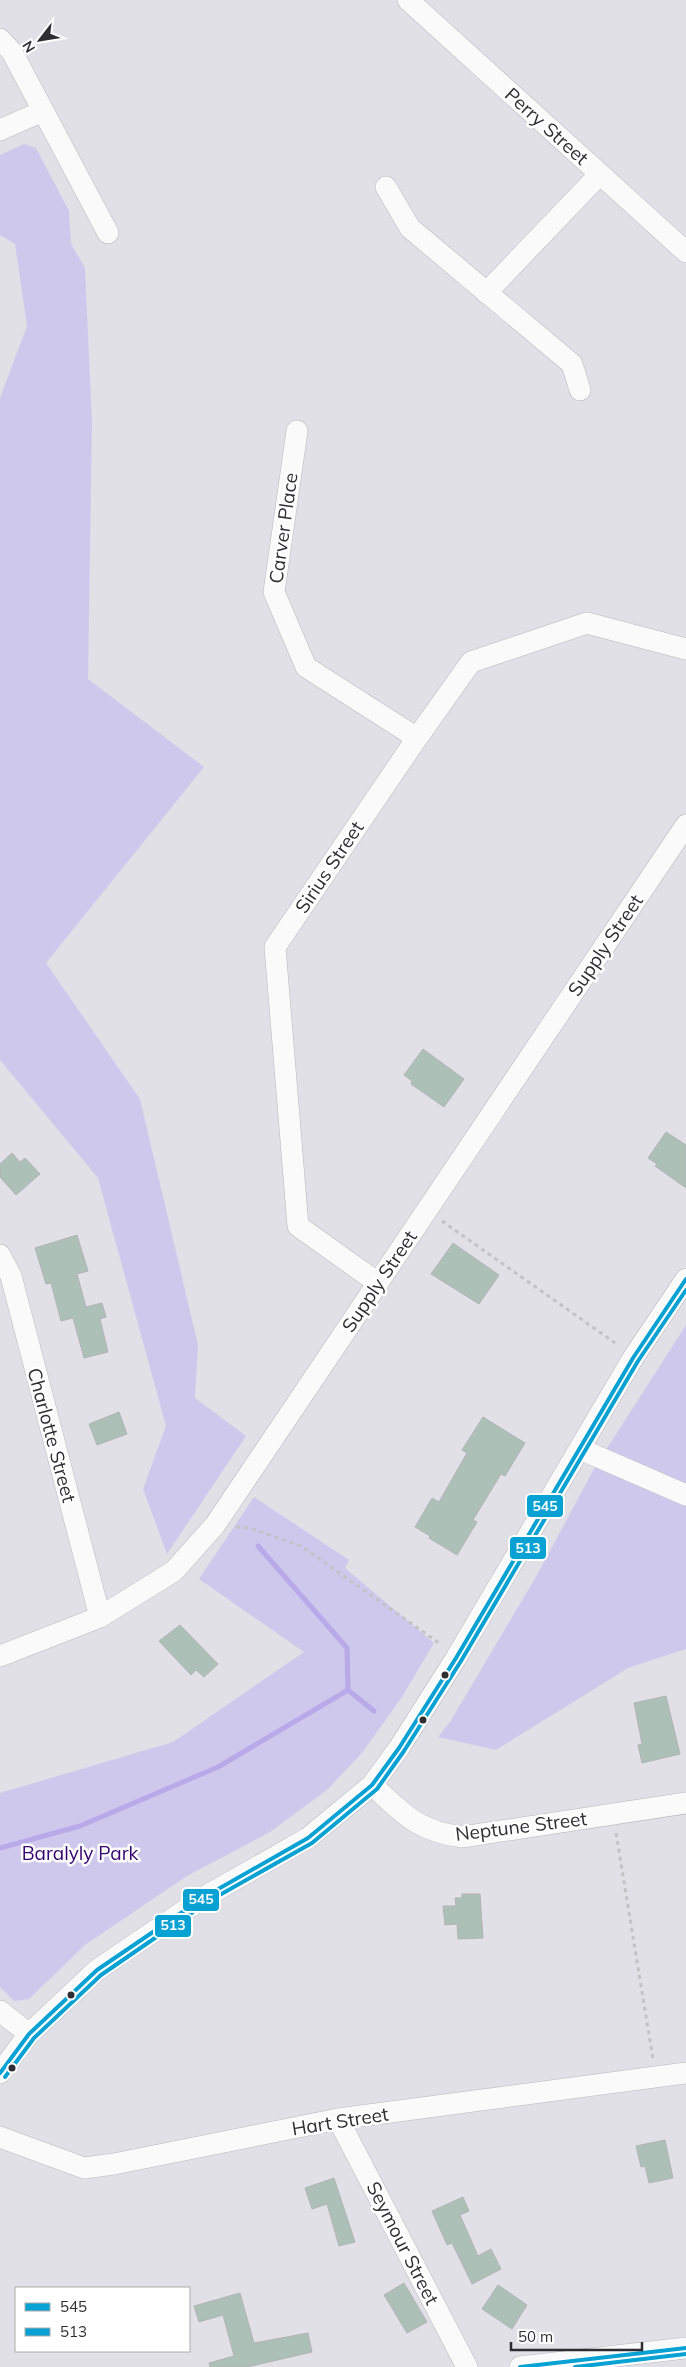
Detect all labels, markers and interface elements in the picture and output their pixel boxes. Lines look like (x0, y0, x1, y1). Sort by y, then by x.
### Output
north arrow (15, 15, 65, 65)
text: N (18, 38, 39, 56)
street label: Perry Street (500, 82, 594, 170)
street label: Carver Place (263, 471, 303, 585)
street label: Sirius Street (290, 816, 369, 918)
street label: Supply Street (562, 889, 648, 1001)
street label: Supply Street (336, 1225, 422, 1337)
street label: Charlotte Street (22, 1365, 82, 1505)
line badge: 545 (526, 1494, 564, 1518)
text: 545 (532, 1497, 558, 1515)
line badge: 513 (509, 1536, 547, 1560)
text: 513 (515, 1539, 541, 1557)
unlabelled marker (440, 1670, 450, 1680)
unlabelled marker (418, 1715, 428, 1725)
street label: Neptune Street (454, 1806, 589, 1846)
park label: Baralyly Park (22, 1841, 139, 1865)
line badge: 545 (182, 1888, 220, 1912)
text: 545 (188, 1890, 214, 1908)
line badge: 513 (154, 1914, 192, 1938)
text: 513 (160, 1916, 186, 1934)
unlabelled marker (66, 1990, 76, 2000)
unlabelled marker (7, 2063, 17, 2073)
street label: Hart Street (290, 2101, 390, 2140)
street label: Seymour Street (362, 2177, 444, 2309)
legend (15, 2287, 190, 2352)
text: 545 (60, 2297, 87, 2316)
scale bar (511, 2320, 642, 2352)
text: 513 (60, 2322, 87, 2341)
text: 50 m (518, 2327, 553, 2346)

